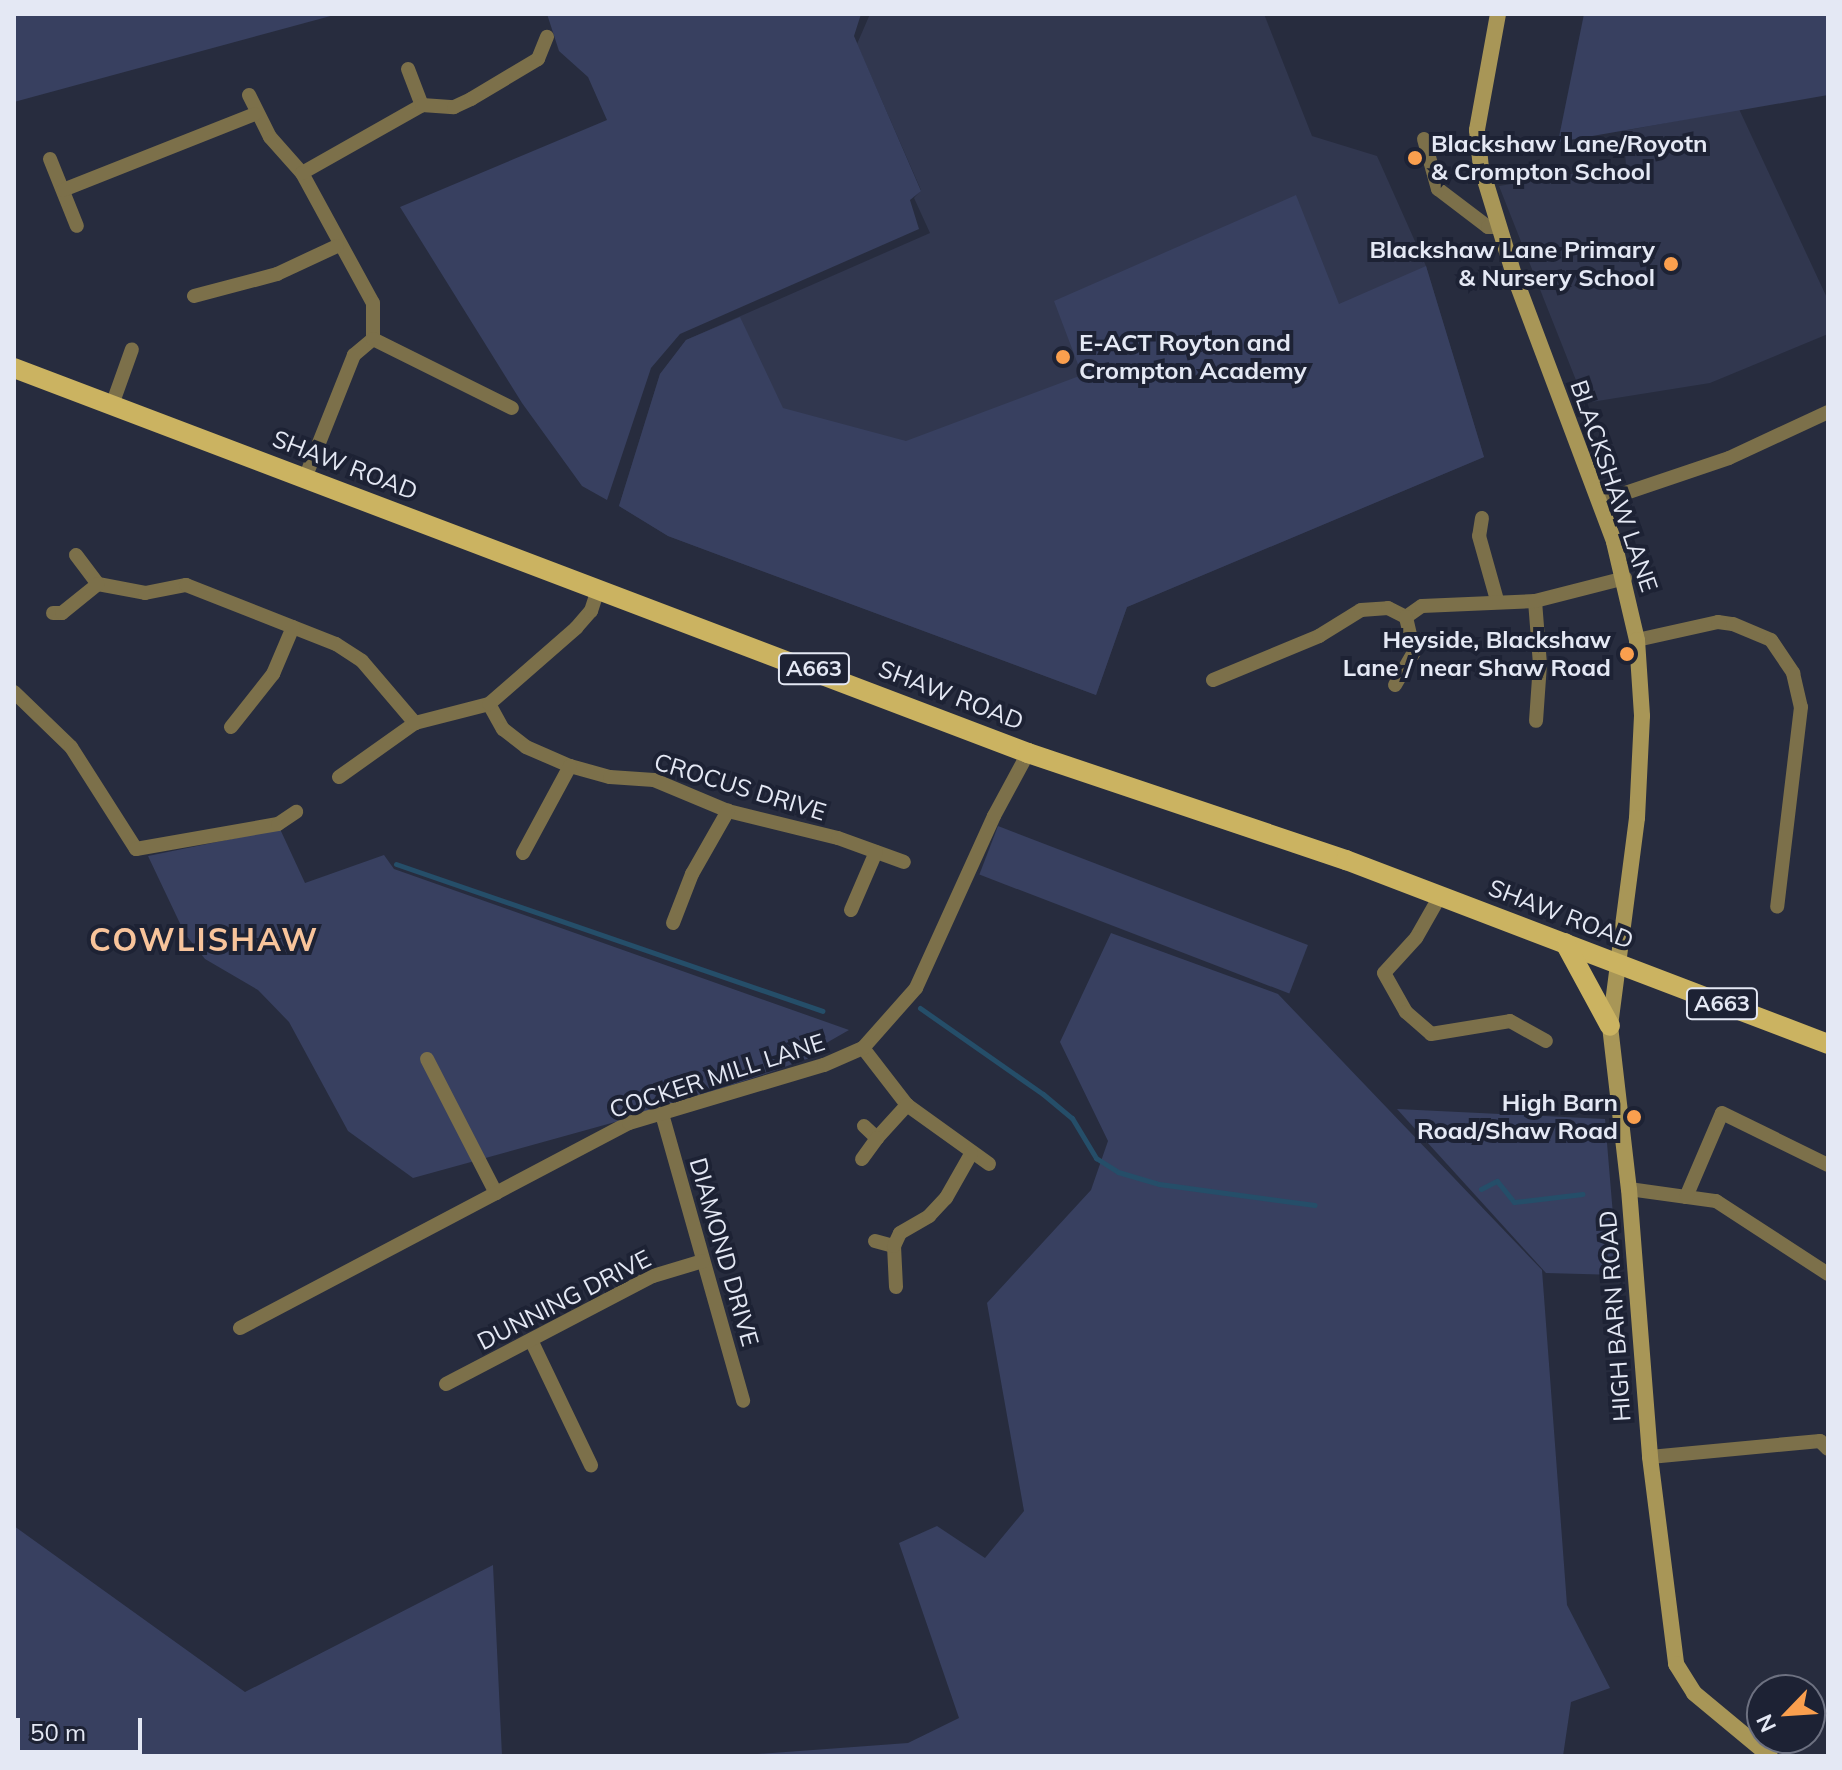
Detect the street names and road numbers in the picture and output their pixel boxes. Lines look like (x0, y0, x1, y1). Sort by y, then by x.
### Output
street label: BLACKSHAW LANE (1564, 376, 1664, 596)
street label: SHAW ROAD (268, 424, 422, 506)
road number: A663 (776, 651, 852, 687)
street label: SHAW ROAD (874, 654, 1028, 736)
street label: CROCUS DRIVE (651, 747, 829, 827)
street label: SHAW ROAD (1484, 873, 1638, 955)
road number: A663 (1684, 986, 1760, 1022)
street label: COCKER MILL LANE (606, 1028, 828, 1124)
street label: DIAMOND DRIVE (683, 1154, 765, 1350)
street label: HIGH BARN ROAD (1593, 1209, 1637, 1423)
street label: DUNNING DRIVE (472, 1244, 656, 1356)

